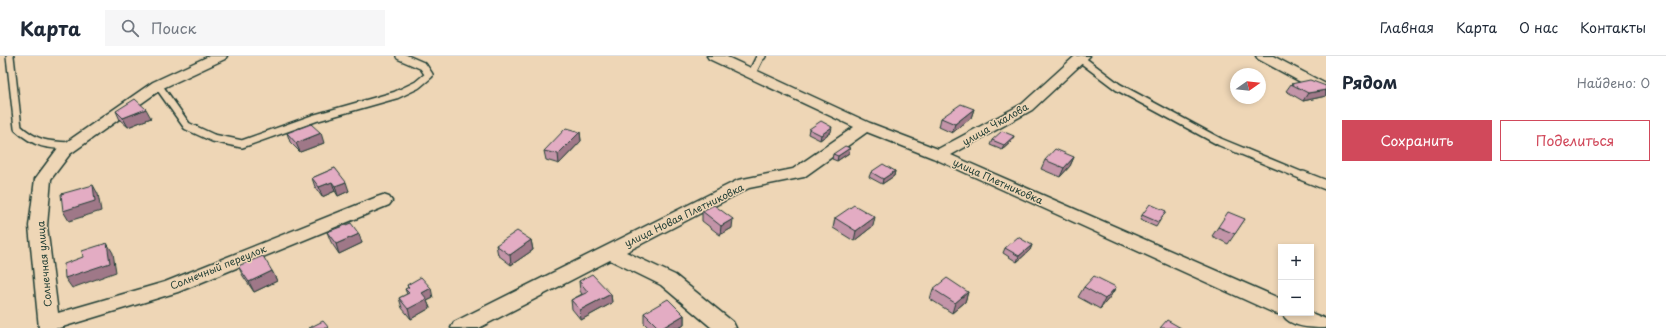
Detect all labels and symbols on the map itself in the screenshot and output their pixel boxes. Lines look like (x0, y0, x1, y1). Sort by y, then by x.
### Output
north arrow (1230, 68, 1266, 104)
street label: улица Чкалова (959, 98, 1031, 149)
street label: улица Плетниковка (951, 154, 1046, 207)
street label: улица Новая Плетниковка (622, 179, 747, 250)
street label: Солнечная улица (32, 220, 55, 308)
street label: Солнечный переулок (168, 240, 268, 294)

